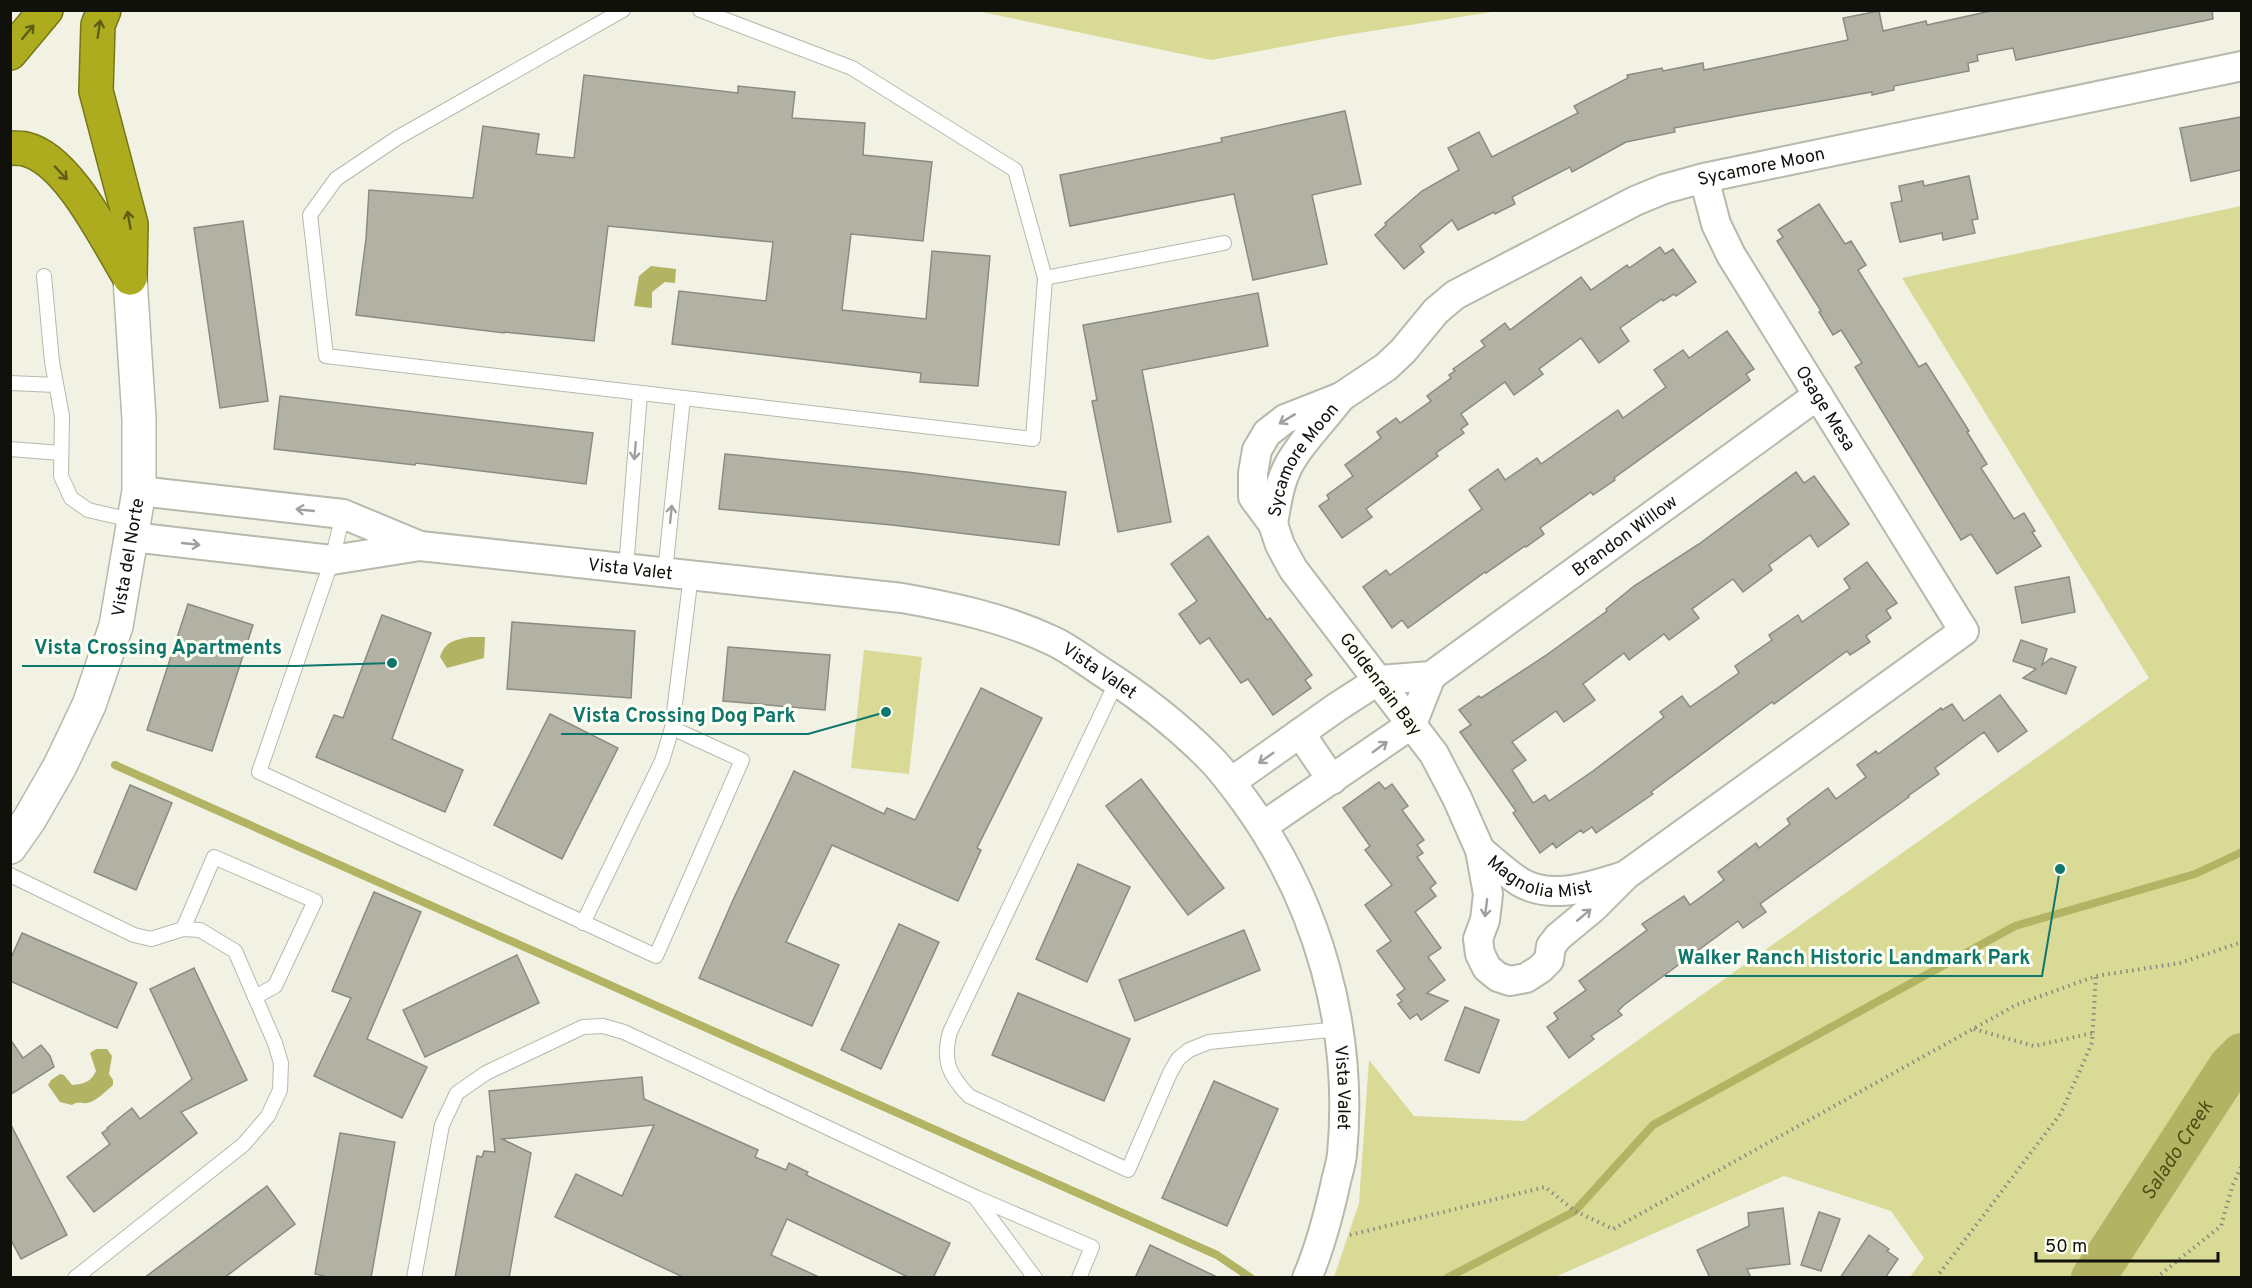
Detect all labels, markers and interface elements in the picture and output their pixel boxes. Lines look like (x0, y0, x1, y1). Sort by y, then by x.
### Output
one-way arrow (94, 20, 105, 40)
one-way arrow (22, 24, 35, 40)
street label: Sycamore Moon (1695, 143, 1827, 192)
one-way arrow (54, 165, 68, 180)
one-way arrow (124, 210, 135, 230)
street label: Osage Mesa (1789, 362, 1860, 456)
street label: Sycamore Moon (1264, 399, 1345, 519)
one-way arrow (1279, 414, 1296, 426)
one-way arrow (630, 441, 641, 461)
street label: Brandon Willow (1568, 491, 1683, 583)
street label: Vista del Norte (108, 496, 151, 619)
one-way arrow (296, 504, 316, 515)
one-way arrow (666, 505, 677, 525)
one-way arrow (180, 539, 200, 550)
street label: Vista Valet (587, 554, 674, 586)
callout: Vista Crossing Apartments (22, 628, 295, 666)
street label: Goldenrain Bay (1333, 629, 1426, 741)
text: Vista Crossing Apartments (34, 636, 282, 662)
street label: Vista Valet (1057, 638, 1141, 705)
callout: Vista Crossing Dog Park (561, 696, 808, 734)
text: Vista Crossing Dog Park (572, 704, 796, 730)
one-way arrow (1372, 741, 1388, 753)
one-way arrow (1258, 752, 1274, 764)
street label: Magnolia Mist (1482, 851, 1595, 904)
one-way arrow (1481, 897, 1492, 917)
one-way arrow (1576, 909, 1592, 922)
callout: Walker Ranch Historic Landmark Park (1665, 938, 2042, 976)
text: Walker Ranch Historic Landmark Park (1678, 946, 2030, 972)
street label: Vista Valet (1328, 1044, 1354, 1131)
water label: Salado Creek (2136, 1095, 2220, 1206)
scale bar (2036, 1225, 2218, 1263)
text: 50 m (2045, 1236, 2087, 1259)

